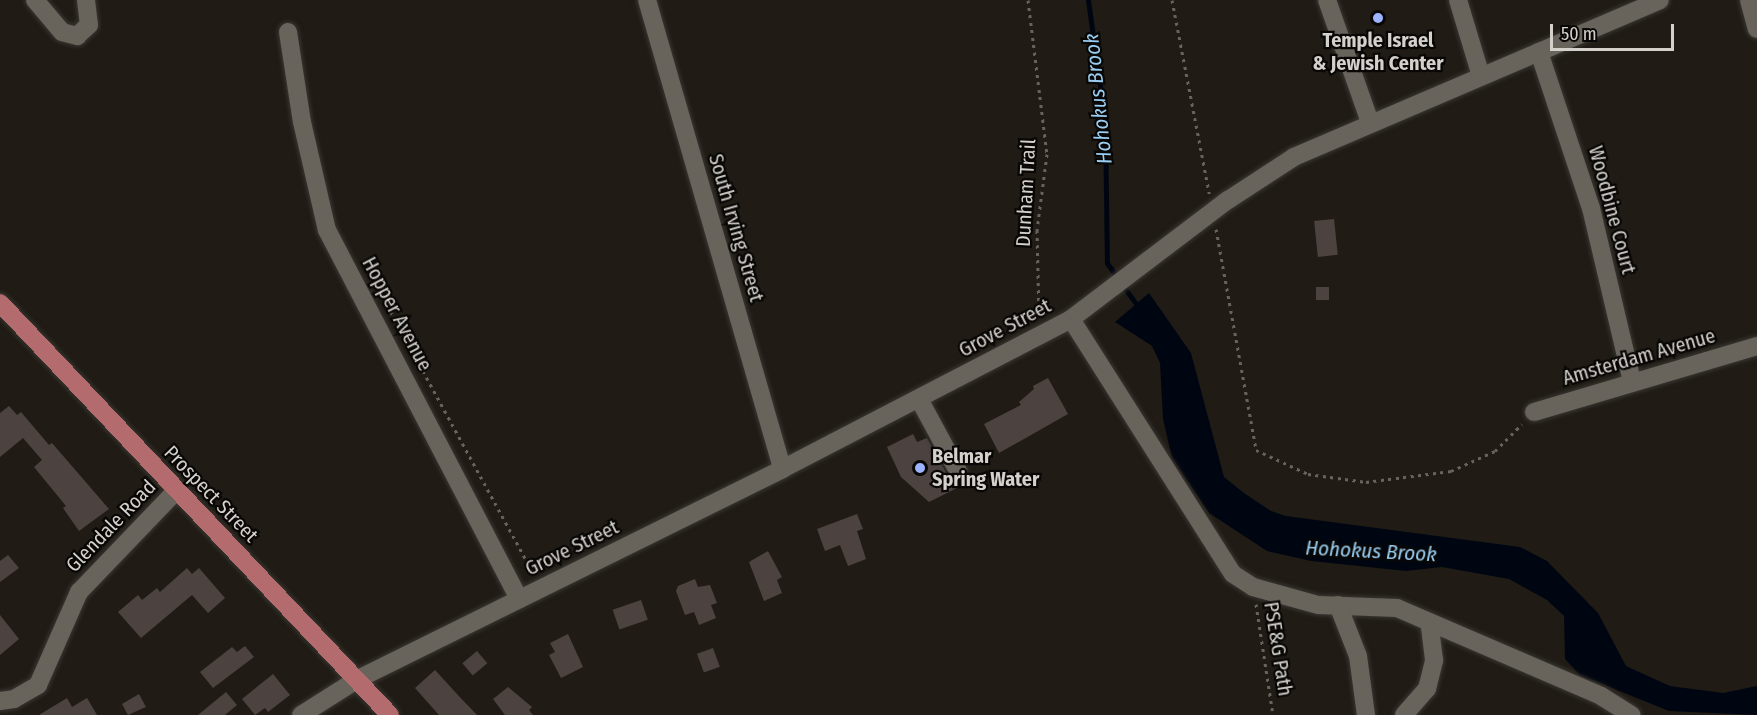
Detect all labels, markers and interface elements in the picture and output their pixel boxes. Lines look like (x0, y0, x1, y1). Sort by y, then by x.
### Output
marker: Temple Israel & Jewish Center (1371, 11, 1385, 25)
scale bar (1553, 12, 1678, 50)
text: 50 m (1561, 23, 1597, 45)
place label: Temple Israel & Jewish Center (1312, 28, 1444, 75)
water label: Hohokus Brook (1079, 32, 1117, 166)
street label: Dunham Trail (1011, 138, 1041, 248)
street label: Woodbine Court (1583, 143, 1641, 277)
street label: South Irving Street (703, 151, 769, 305)
street label: Hopper Avenue (357, 253, 437, 375)
street label: Grove Street (955, 294, 1055, 362)
street label: Amsterdam Avenue (1560, 324, 1718, 390)
street label: Prospect Street (159, 441, 263, 547)
place label: Belmar Spring Water (932, 444, 1039, 491)
marker: Belmar Spring Water (913, 461, 927, 475)
street label: Glendale Road (61, 475, 161, 577)
street label: Grove Street (521, 515, 623, 581)
water label: Hohokus Brook (1305, 535, 1437, 567)
street label: PSE&G Path (1259, 600, 1297, 698)

